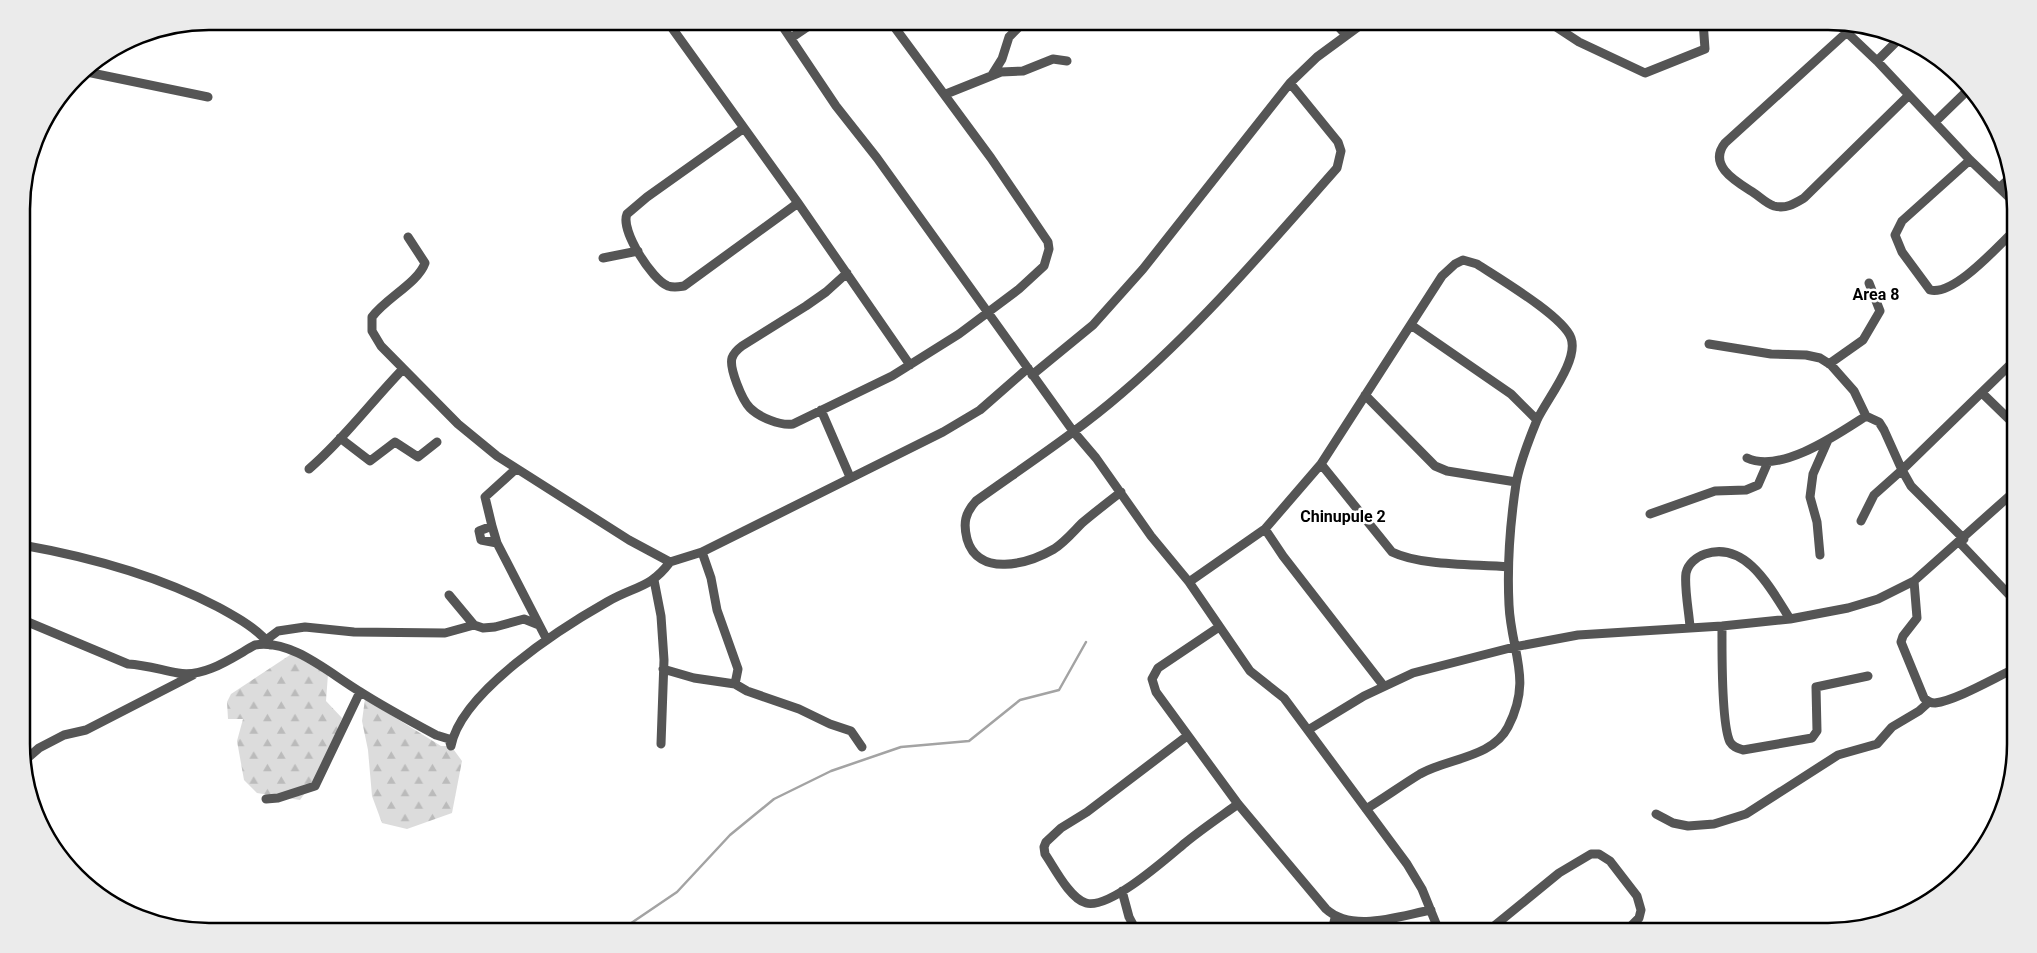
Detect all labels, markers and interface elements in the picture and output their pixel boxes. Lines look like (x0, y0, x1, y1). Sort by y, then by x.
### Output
district label: Area 8 (1853, 285, 1899, 304)
district label: Chinupule 2 (1300, 507, 1386, 526)

